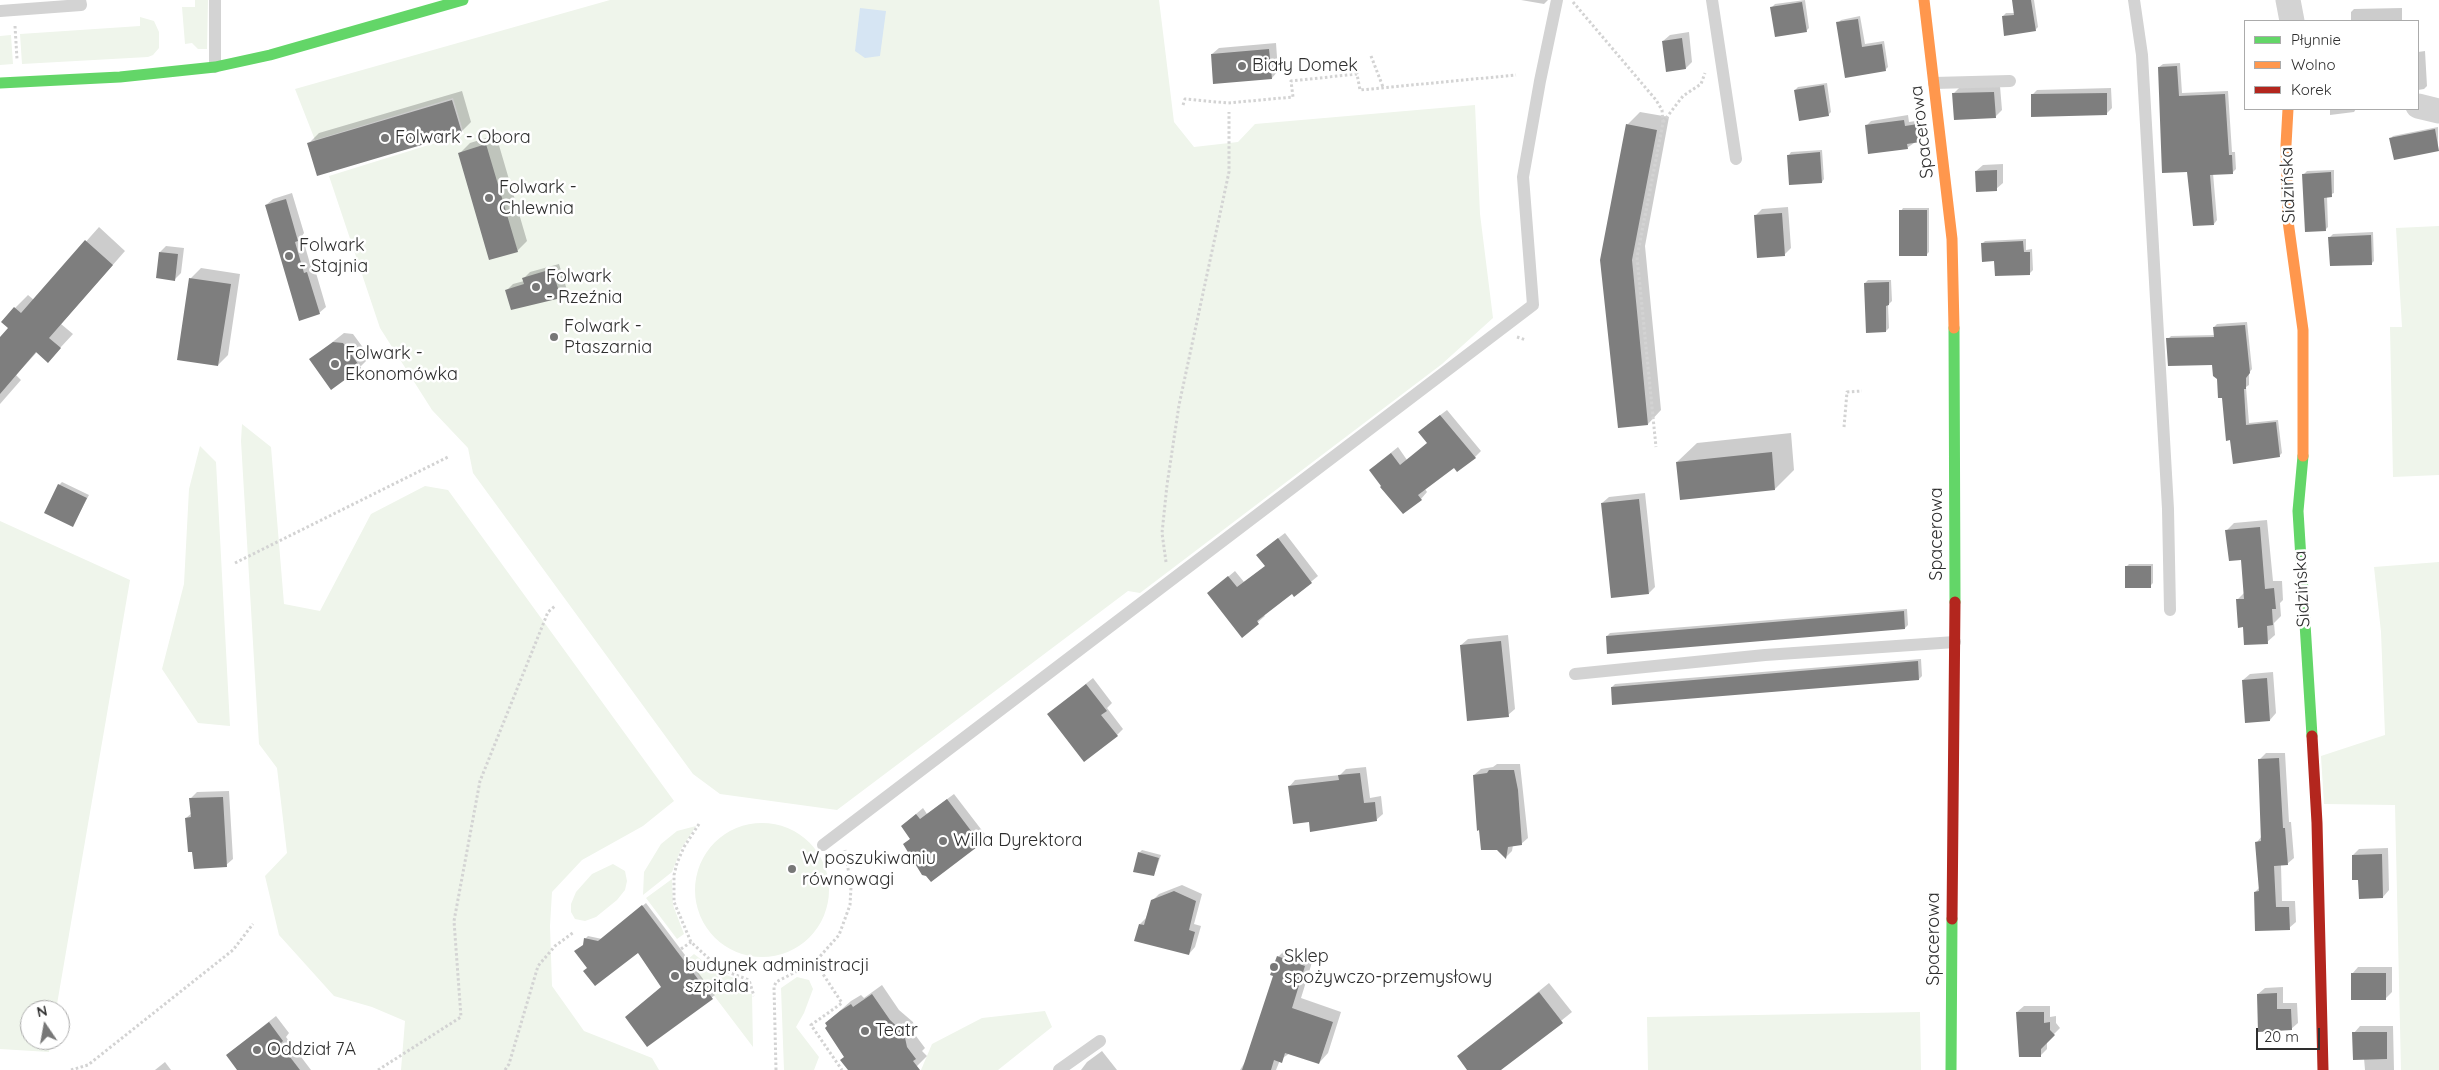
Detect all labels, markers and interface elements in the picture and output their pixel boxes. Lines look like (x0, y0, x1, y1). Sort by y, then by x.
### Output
legend (2244, 20, 2419, 110)
text: Płynnie (2291, 30, 2341, 49)
place label: Biały Domek (1252, 55, 1358, 77)
text: Wolno (2291, 55, 2336, 74)
marker: Biały Domek (1236, 60, 1248, 72)
text: Korek (2291, 80, 2332, 99)
street label: Spacerowa (1906, 84, 1938, 180)
place label: Folwark - Obora (395, 127, 531, 149)
marker: Folwark - Obora (379, 132, 391, 144)
street label: Sidzińska (2276, 146, 2300, 224)
place label: Folwark - Chlewnia (499, 177, 577, 220)
marker: Folwark - Chlewnia (483, 192, 495, 204)
place label: Folwark - Stajnia (299, 235, 368, 278)
marker: Folwark - Stajnia (283, 250, 295, 262)
place label: Folwark - Rzeźnia (546, 266, 622, 308)
marker: Folwark - Rzeźnia (530, 281, 542, 293)
place label: Folwark - Ptaszarnia (564, 316, 652, 358)
marker: Folwark - Ptaszarnia (548, 331, 560, 343)
place label: Folwark - Ekonomówka (345, 343, 458, 386)
marker: Folwark - Ekonomówka (329, 358, 341, 370)
street label: Spacerowa (1926, 487, 1948, 581)
street label: Sidzińska (2289, 550, 2315, 628)
place label: Willa Dyrektora (953, 830, 1082, 852)
marker: Willa Dyrektora (937, 835, 949, 847)
place label: W poszukiwaniu równowagi (802, 848, 936, 891)
marker: W poszukiwaniu równowagi (786, 863, 798, 875)
street label: Spacerowa (1923, 892, 1945, 986)
place label: Sklep spożywczo-przemysłowy (1284, 946, 1492, 989)
place label: budynek administracji szpitala (685, 955, 869, 998)
marker: Sklep spożywczo-przemysłowy (1268, 961, 1280, 973)
marker: budynek administracji szpitala (669, 970, 681, 982)
north arrow (20, 1000, 70, 1050)
text: N (35, 1001, 49, 1021)
scale bar (2259, 1018, 2323, 1050)
place label: Teatr (875, 1020, 918, 1042)
marker: Teatr (859, 1025, 871, 1037)
text: 20 m (2264, 1027, 2299, 1046)
place label: Oddział 7A (267, 1039, 356, 1061)
marker: Oddział 7A (251, 1044, 263, 1056)

